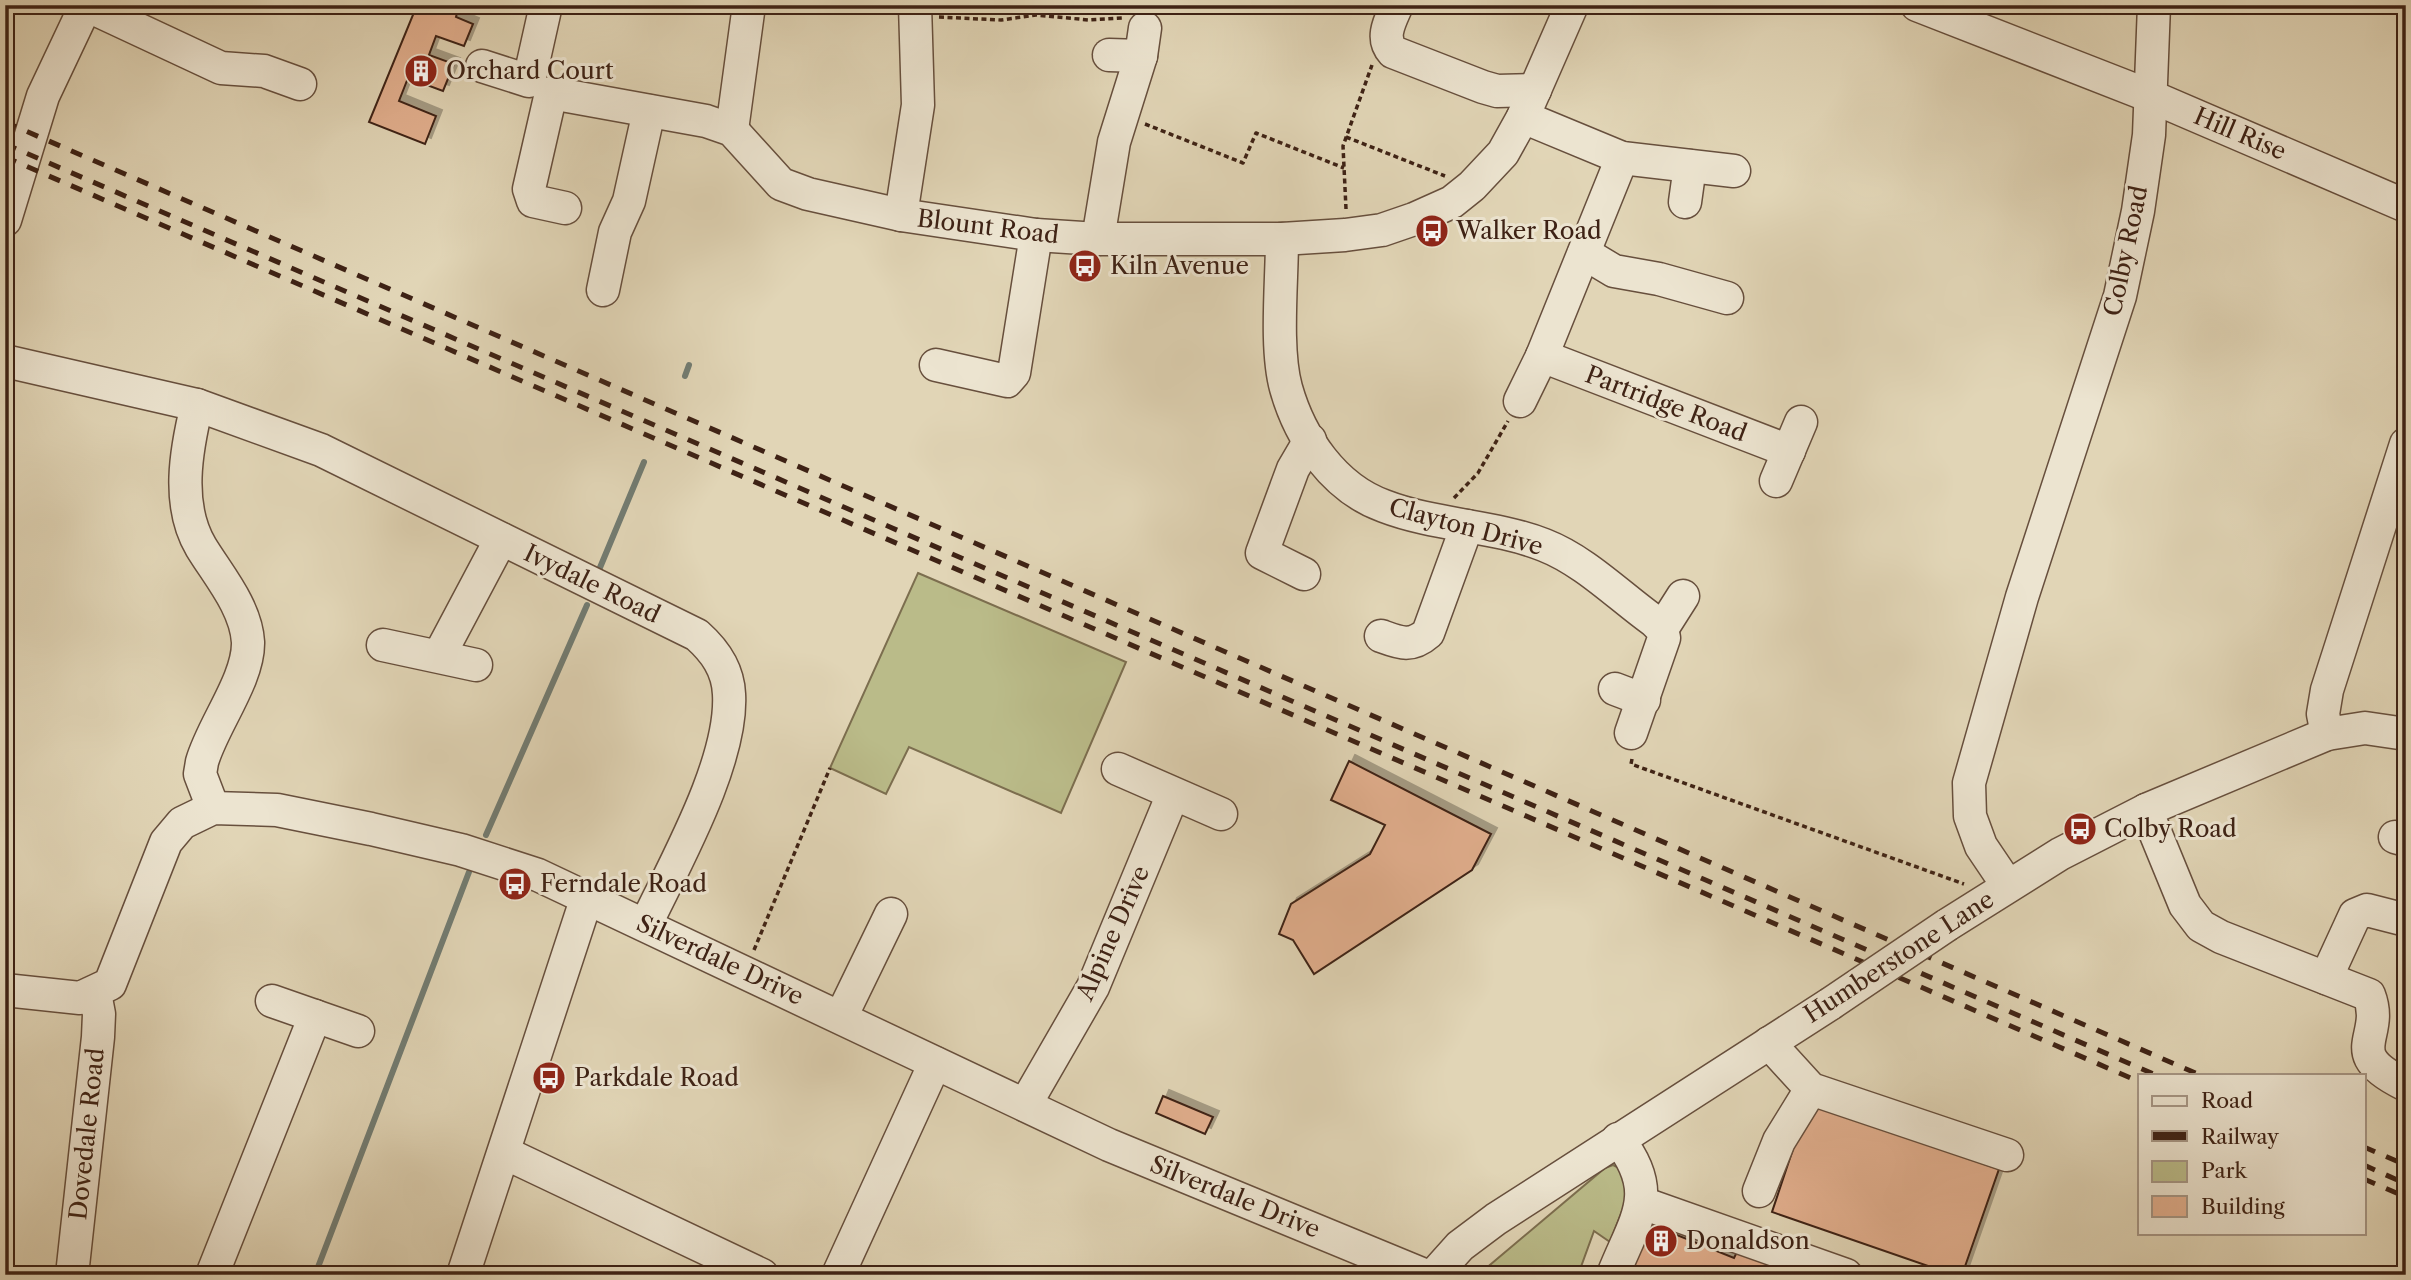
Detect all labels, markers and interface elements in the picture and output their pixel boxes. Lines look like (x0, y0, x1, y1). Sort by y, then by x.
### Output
building icon: Orchard Court (402, 52, 440, 90)
place label: Orchard Court (446, 56, 614, 85)
street label: Hill Rise (2190, 101, 2291, 166)
street label: Colby Road (2098, 183, 2154, 319)
street label: Blount Road (916, 203, 1061, 250)
bus stop icon: Walker Road (1413, 212, 1451, 250)
place label: Walker Road (1455, 216, 1602, 245)
bus stop icon: Kiln Avenue (1066, 247, 1104, 285)
place label: Kiln Avenue (1110, 251, 1249, 280)
street label: Partridge Road (1581, 359, 1751, 448)
street label: Clayton Drive (1386, 492, 1546, 561)
street label: Ivydale Road (519, 538, 665, 629)
bus stop icon: Colby Road (2061, 810, 2099, 848)
place label: Colby Road (2104, 814, 2237, 843)
street label: Alpine Drive (1070, 861, 1155, 1005)
bus stop icon: Ferndale Road (496, 865, 534, 903)
place label: Ferndale Road (540, 869, 707, 898)
street label: Humberstone Lane (1798, 884, 1999, 1029)
street label: Silverdale Drive (632, 908, 808, 1011)
street label: Dovedale Road (63, 1046, 110, 1221)
bus stop icon: Parkdale Road (530, 1059, 568, 1097)
place label: Parkdale Road (574, 1063, 739, 1092)
legend (2138, 1074, 2366, 1234)
text: Road (2201, 1088, 2253, 1113)
text: Railway (2201, 1124, 2279, 1149)
street label: Silverdale Drive (1146, 1149, 1324, 1244)
text: Park (2201, 1158, 2247, 1183)
text: Building (2201, 1194, 2286, 1219)
building icon: Donaldson (1642, 1222, 1680, 1260)
place label: Donaldson (1686, 1226, 1810, 1255)

